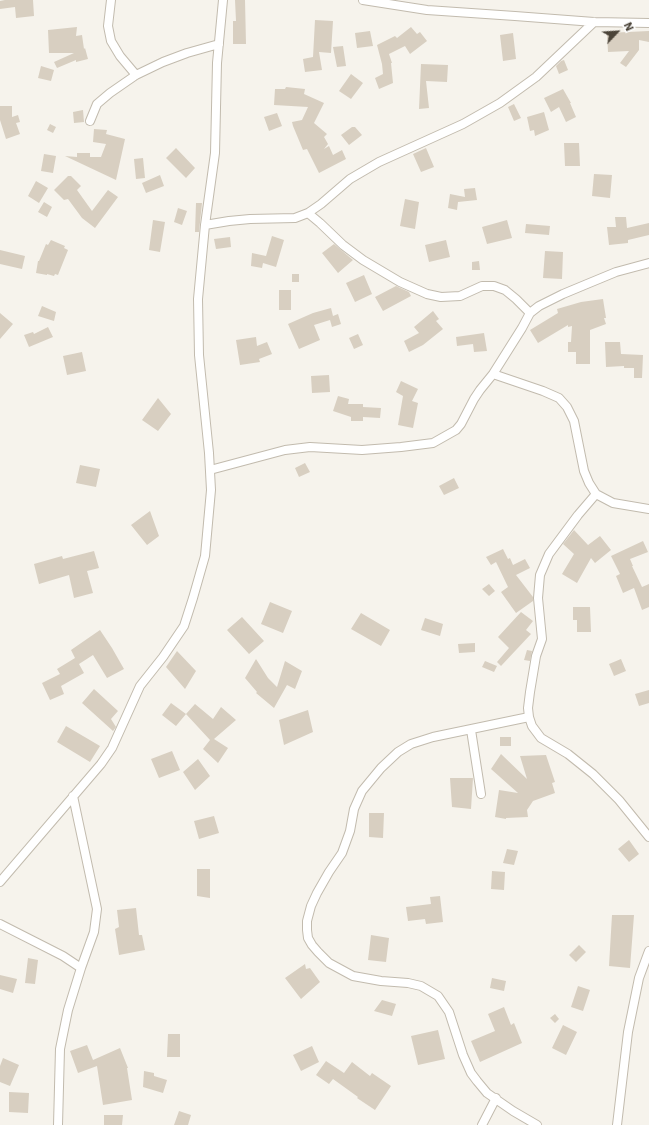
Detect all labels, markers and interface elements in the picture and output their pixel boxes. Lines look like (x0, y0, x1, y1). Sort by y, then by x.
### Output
north arrow (597, 12, 637, 52)
text: N (621, 20, 636, 33)

